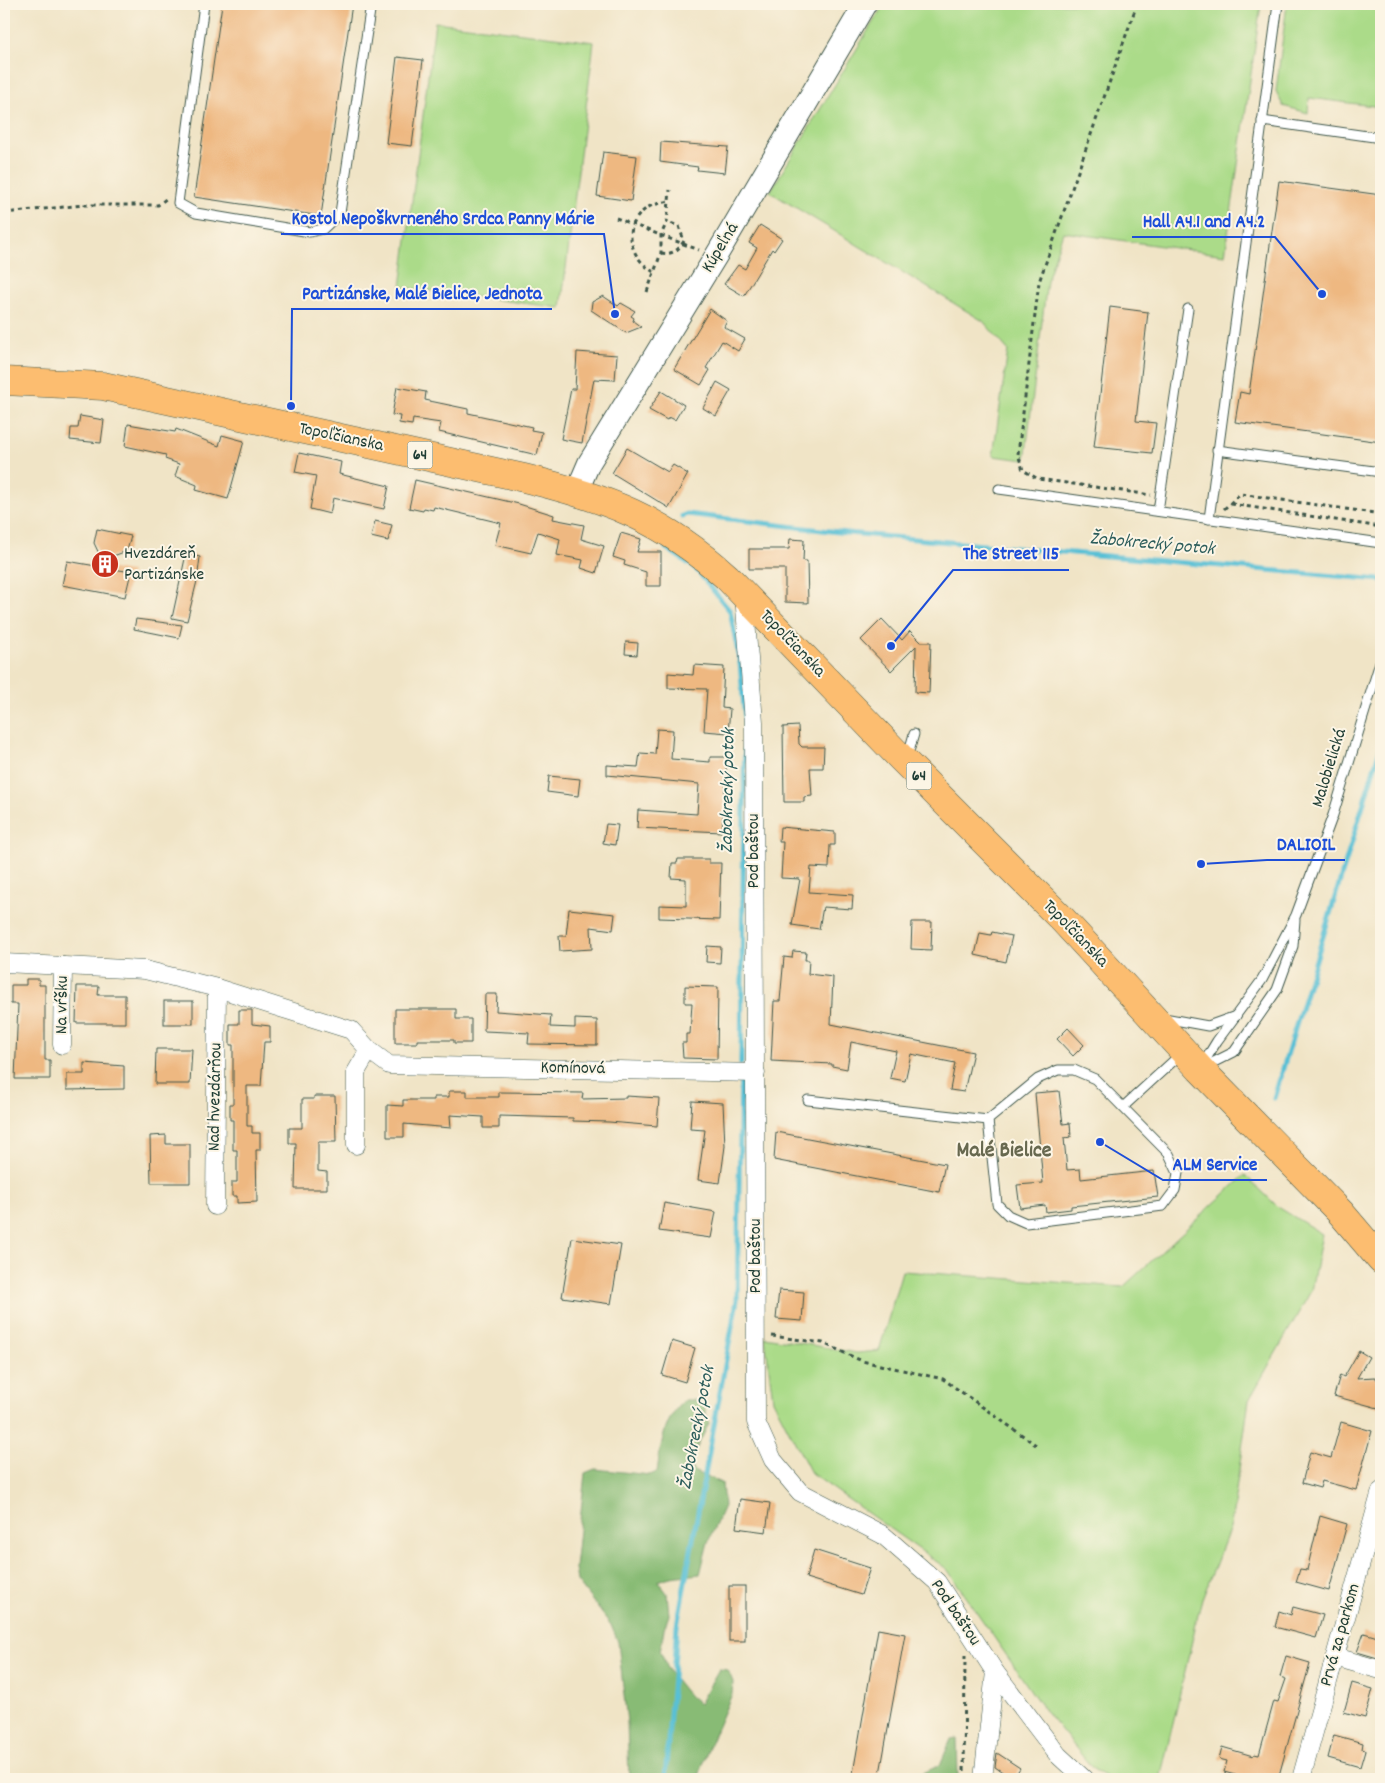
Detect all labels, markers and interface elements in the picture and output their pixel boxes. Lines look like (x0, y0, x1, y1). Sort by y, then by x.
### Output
callout: Kostol Nepoškvrneného Srdca Panny Márie (281, 200, 604, 234)
callout: Hall A4.1 and A4.2 (1132, 203, 1275, 237)
text: Kostol Nepoškvrneného Srdca Panny Márie (292, 207, 595, 234)
text: Hall A4.1 and A4.2 (1143, 210, 1265, 237)
street label: Kúpeľná (696, 218, 746, 278)
callout: Partizánske, Malé Bielice, Jednota (292, 275, 552, 309)
text: Partizánske, Malé Bielice, Jednota (302, 282, 543, 309)
street label: Topoľčianska (297, 417, 386, 459)
road number: 64 (408, 442, 432, 468)
water label: Žabokrecký potok (1088, 526, 1218, 564)
callout: The Street 115 (953, 536, 1069, 570)
place label: Hvezdáreň Partizánske (124, 542, 204, 588)
text: The Street 115 (963, 542, 1060, 569)
building icon: Hvezdáreň Partizánske (90, 549, 120, 579)
street label: Topoľčianska (753, 605, 831, 684)
street label: Malobielická (1306, 725, 1354, 811)
water label: Žabokrecký potok (714, 726, 744, 854)
road number: 64 (906, 762, 932, 789)
street label: Pod baštou (742, 813, 767, 889)
callout: DALIOIL (1267, 826, 1345, 860)
text: DALIOIL (1277, 833, 1335, 860)
street label: Topoľčianska (1036, 895, 1114, 974)
street label: Na vŕšku (50, 976, 76, 1034)
street label: Nad hvezdárňou (203, 1042, 229, 1152)
street label: Komínová (540, 1056, 606, 1082)
district label: Malé Bielice (957, 1136, 1052, 1167)
callout: ALM Service (1163, 1146, 1267, 1180)
text: ALM Service (1173, 1153, 1257, 1180)
street label: Pod baštou (744, 1218, 769, 1294)
water label: Žabokrecký potok (673, 1362, 724, 1492)
street label: Pod baštou (924, 1575, 986, 1651)
street label: Prvá za parkom (1314, 1581, 1368, 1689)

